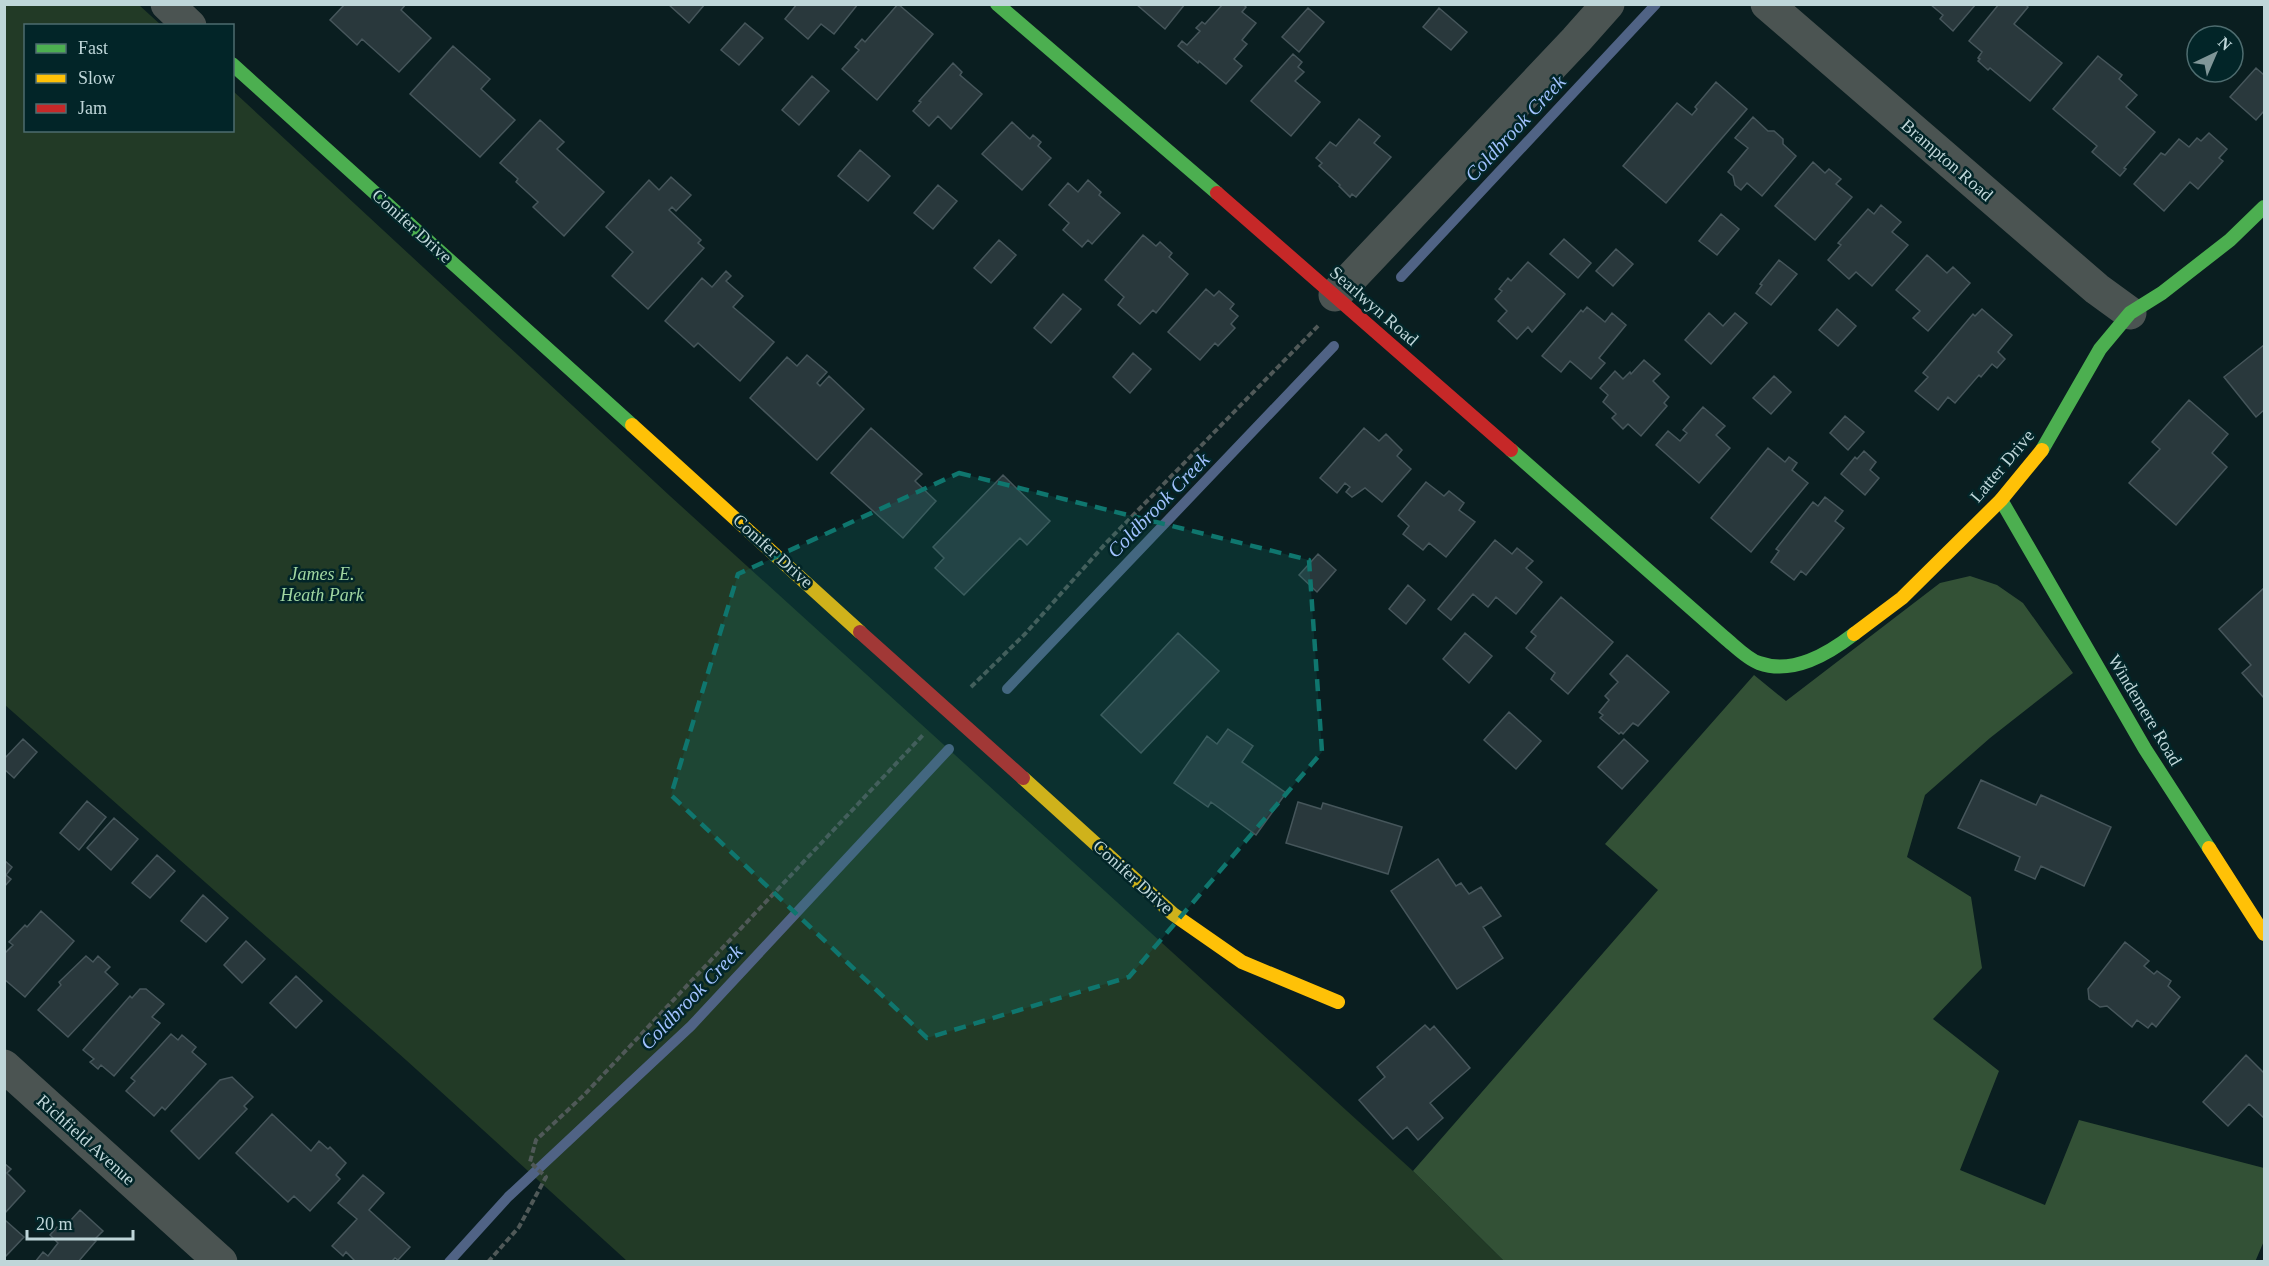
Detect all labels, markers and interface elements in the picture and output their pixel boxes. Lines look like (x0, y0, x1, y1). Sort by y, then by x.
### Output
legend (24, 24, 234, 132)
north arrow (2185, 24, 2245, 84)
text: N (2215, 33, 2235, 54)
text: Fast (78, 38, 108, 58)
text: Slow (78, 68, 115, 88)
water label: Coldbrook Creek (1460, 70, 1570, 186)
text: Jam (78, 98, 107, 118)
street label: Brampton Road (1897, 115, 1997, 205)
street label: Conifer Drive (368, 185, 456, 267)
street label: Searlwyn Road (1326, 262, 1422, 350)
street label: Latter Drive (1966, 426, 2038, 506)
water label: Coldbrook Creek (1103, 447, 1214, 562)
street label: Conifer Drive (729, 510, 817, 592)
park label: James E. Heath Park (279, 564, 365, 605)
street label: Windemere Road (2104, 651, 2186, 769)
street label: Conifer Drive (1089, 836, 1177, 918)
water label: Coldbrook Creek (636, 939, 747, 1054)
street label: Richfield Avenue (33, 1091, 139, 1189)
scale bar (27, 1203, 134, 1241)
text: 20 m (36, 1214, 73, 1234)

